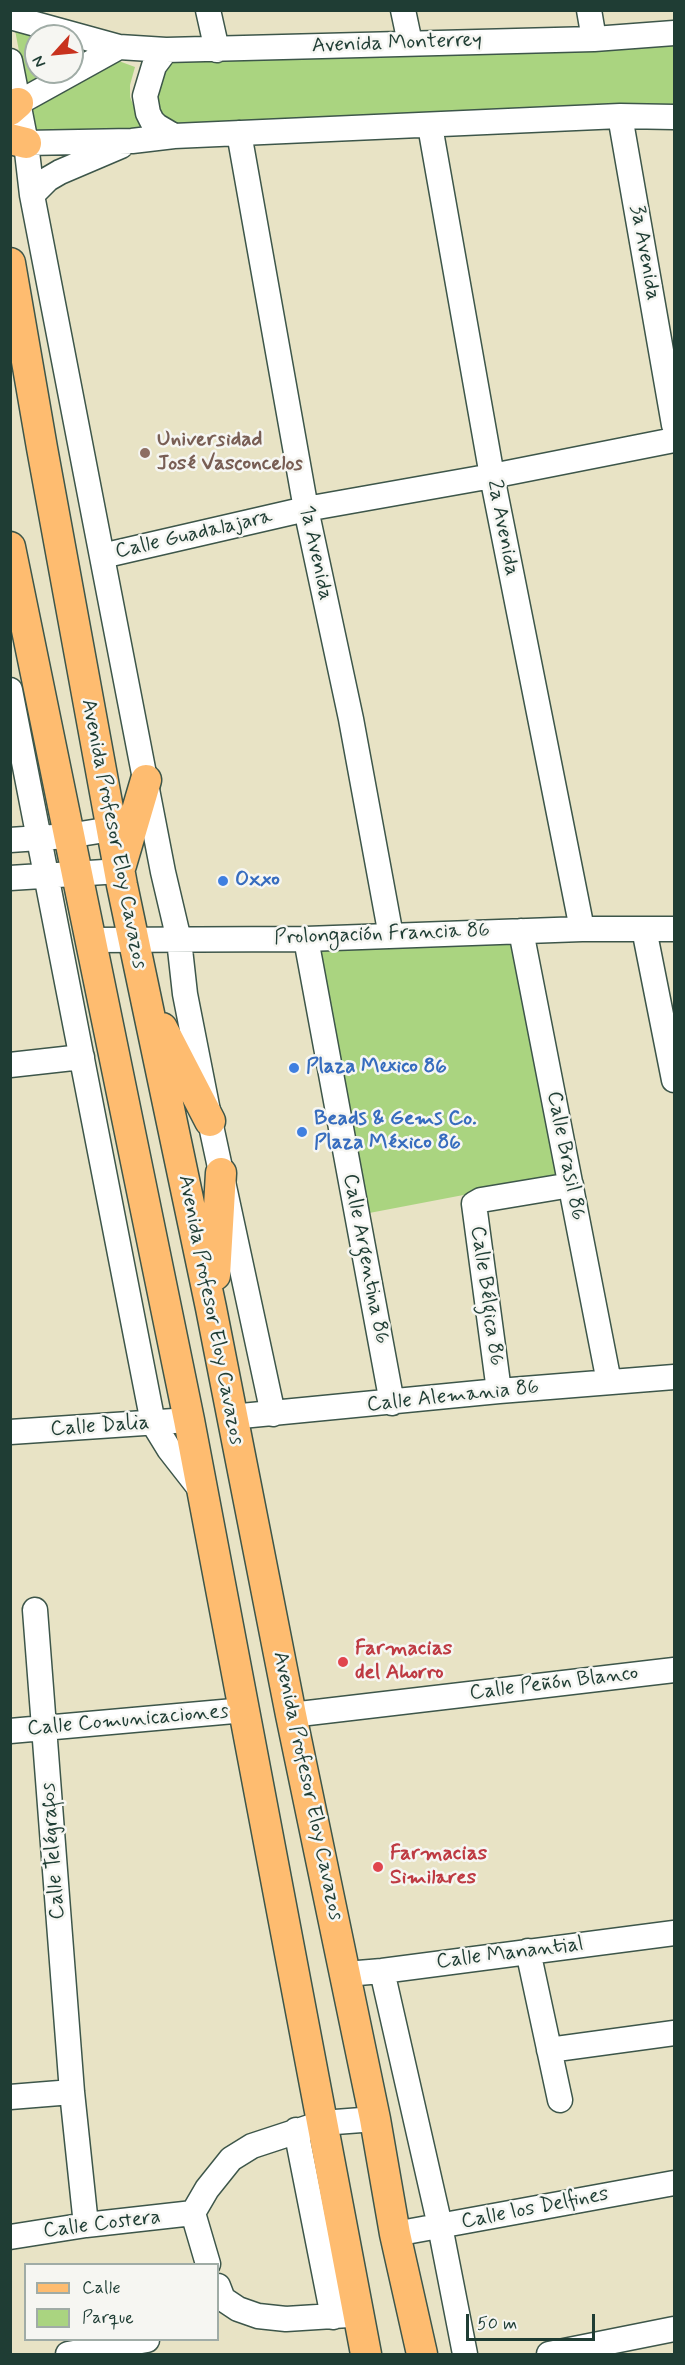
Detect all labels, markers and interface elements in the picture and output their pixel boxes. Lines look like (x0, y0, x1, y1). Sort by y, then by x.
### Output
north arrow (24, 24, 84, 84)
street label: Avenida Monterrey (311, 28, 483, 60)
text: N (28, 52, 51, 71)
street label: 3a Avenida (623, 203, 665, 303)
place label: Universidad José Vasconcelos (157, 428, 303, 478)
marker: Universidad José Vasconcelos (138, 446, 152, 460)
street label: 2a Avenida (480, 478, 524, 578)
street label: 1a Avenida (293, 503, 337, 603)
street label: Calle Guadalajara (113, 505, 275, 565)
street label: Avenida Profesor Eloy Cavazos (74, 697, 152, 971)
place label: Oxxo (235, 868, 280, 894)
marker: Oxxo (216, 874, 230, 888)
street label: Prolongación Francia 86 (274, 919, 490, 951)
place label: Plaza Mexico 86 (306, 1055, 447, 1081)
marker: Plaza Mexico 86 (287, 1061, 301, 1075)
street label: Calle Brasil 86 (540, 1089, 590, 1223)
place label: Beads & Gems Co. Plaza México 86 (314, 1107, 477, 1157)
marker: Beads & Gems Co. Plaza México 86 (295, 1125, 309, 1139)
street label: Calle Argentina 86 (336, 1172, 394, 1346)
street label: Avenida Profesor Eloy Cavazos (171, 1173, 249, 1447)
street label: Calle Bélgica 86 (464, 1224, 508, 1368)
street label: Calle Alemania 86 (366, 1375, 540, 1419)
street label: Calle Dalia (50, 1411, 150, 1443)
place label: Farmacias del Ahorro (355, 1637, 452, 1687)
street label: Avenida Profesor Eloy Cavazos (266, 1649, 348, 1923)
marker: Farmacias del Ahorro (336, 1655, 350, 1669)
street label: Calle Peñón Blanco (468, 1661, 640, 1707)
street label: Calle Comunicaciones (26, 1700, 230, 1742)
street label: Calle Telégrafos (37, 1782, 71, 1920)
place label: Farmacias Similares (390, 1842, 487, 1892)
marker: Farmacias Similares (371, 1860, 385, 1874)
street label: Calle Manantial (435, 1932, 585, 1976)
street label: Calle los Delfines (459, 2182, 611, 2236)
street label: Calle Costera (42, 2205, 162, 2245)
legend (24, 2263, 219, 2341)
text: Calle (82, 2276, 121, 2300)
scale bar (469, 2302, 598, 2340)
text: Parque (82, 2306, 134, 2330)
text: 50 m (477, 2312, 517, 2336)

